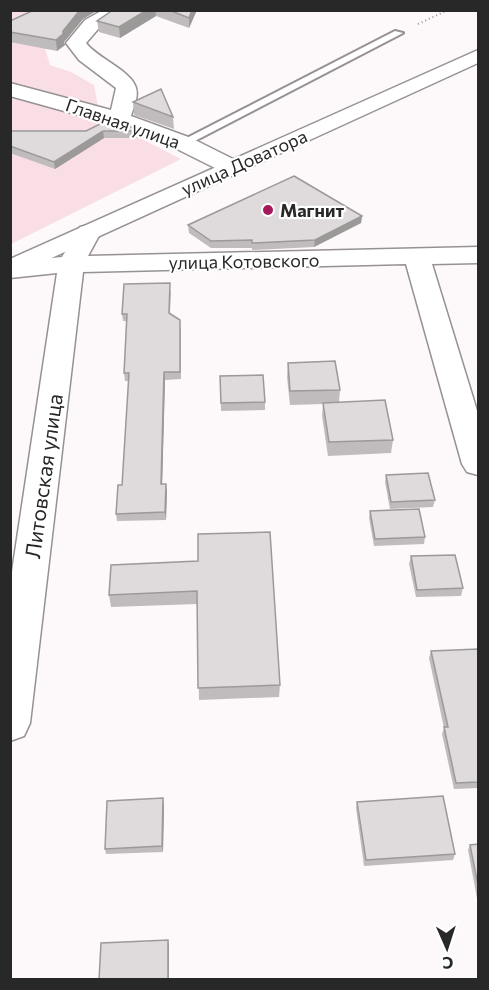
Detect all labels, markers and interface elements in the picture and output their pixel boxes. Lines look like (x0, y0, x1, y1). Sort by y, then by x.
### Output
street label: Главная улица (63, 93, 183, 153)
street label: улица Доватора (178, 124, 310, 200)
place label: Магнит (280, 199, 344, 221)
marker: Магнит (261, 203, 275, 217)
street label: улица Котовского (168, 249, 320, 273)
street label: Литовская улица (19, 392, 67, 560)
north arrow (417, 918, 477, 978)
text: С (442, 954, 454, 973)

